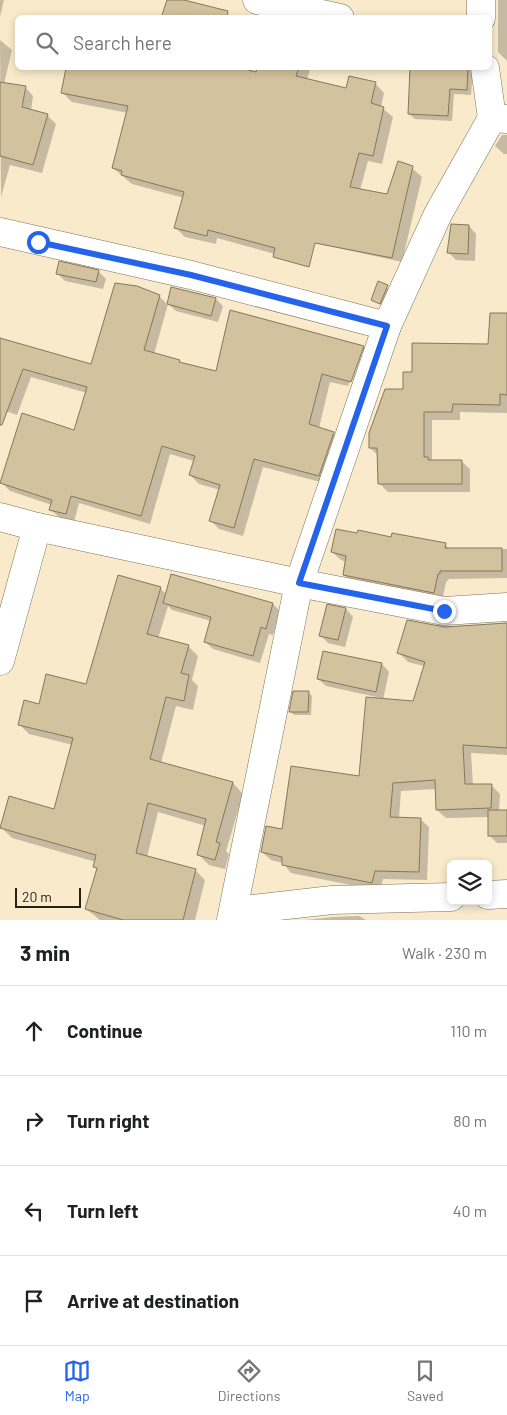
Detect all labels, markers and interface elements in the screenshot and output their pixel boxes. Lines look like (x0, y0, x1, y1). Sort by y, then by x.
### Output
search box (15, 15, 492, 70)
icon: search (33, 29, 61, 57)
text: Search here (73, 31, 172, 54)
route start (27, 231, 50, 254)
route end (433, 600, 456, 623)
map controls (447, 860, 492, 905)
button: layers (447, 860, 492, 905)
scale bar (15, 885, 81, 908)
text: 20 m (22, 888, 52, 905)
text: 3 min (20, 940, 70, 965)
text: Walk · 230 m (402, 943, 487, 962)
icon: ahead (20, 1017, 48, 1045)
text: Continue (67, 1019, 143, 1042)
text: 110 m (450, 1021, 487, 1040)
icon: right (20, 1107, 48, 1135)
text: Turn right (67, 1109, 149, 1132)
text: 80 m (453, 1111, 487, 1130)
icon: left (20, 1197, 48, 1225)
text: Turn left (67, 1199, 138, 1222)
text: 40 m (453, 1201, 487, 1220)
icon: arrive (20, 1287, 48, 1315)
text: Arrive at destination (67, 1289, 239, 1312)
tab: Map (63, 1357, 91, 1404)
tab: Directions (218, 1357, 280, 1404)
tab: Saved (407, 1357, 444, 1404)

